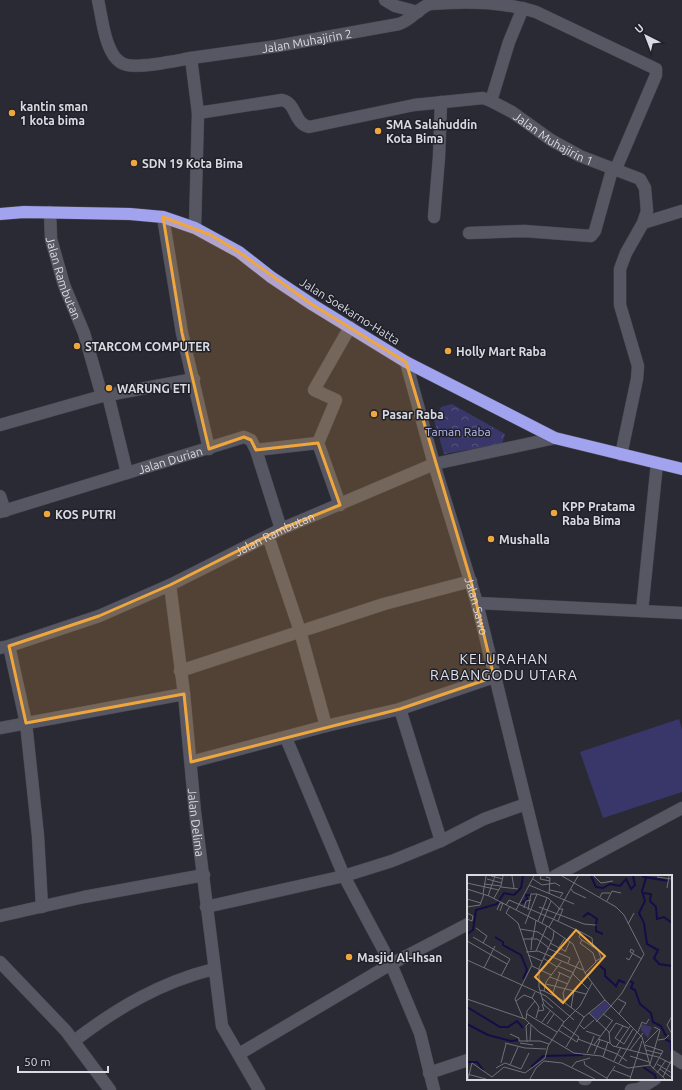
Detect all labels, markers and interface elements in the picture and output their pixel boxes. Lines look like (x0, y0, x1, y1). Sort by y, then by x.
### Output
north arrow (626, 16, 666, 56)
text: U (632, 22, 646, 36)
street label: Jalan Muhajirin 2 (261, 26, 353, 55)
place label: kantin sman 1 kota bima (20, 100, 88, 127)
marker: kantin sman 1 kota bima (7, 108, 17, 118)
street label: Jalan Muhajirin 1 (511, 109, 595, 167)
place label: SMA Salahuddin Kota Bima (386, 118, 477, 145)
marker: SMA Salahuddin Kota Bima (373, 126, 383, 136)
place label: SDN 19 Kota Bima (142, 157, 243, 170)
marker: SDN 19 Kota Bima (129, 158, 139, 168)
street label: Jalan Rambutan (44, 235, 84, 321)
street label: Jalan Soekarno-Hatta (298, 275, 402, 347)
place label: STARCOM COMPUTER (85, 340, 210, 353)
marker: STARCOM COMPUTER (72, 341, 82, 351)
place label: Holly Mart Raba (456, 345, 546, 358)
marker: Holly Mart Raba (443, 346, 453, 356)
place label: WARUNG ETI (117, 382, 191, 395)
marker: WARUNG ETI (104, 383, 114, 393)
place label: Pasar Raba (382, 408, 444, 421)
marker: Pasar Raba (369, 409, 379, 419)
park label: Taman Raba (425, 425, 491, 438)
street label: Jalan Durian (136, 444, 204, 476)
place label: KPP Pratama Raba Bima (562, 500, 635, 527)
place label: KOS PUTRI (55, 508, 116, 521)
marker: KPP Pratama Raba Bima (549, 508, 559, 518)
marker: KOS PUTRI (42, 509, 52, 519)
street label: Jalan Rambutan (232, 509, 316, 558)
place label: Mushalla (499, 533, 550, 546)
marker: Mushalla (486, 534, 496, 544)
street label: Jalan Sawo (463, 575, 491, 636)
district label: KELURAHAN RABANGODU UTARA (430, 651, 578, 683)
street label: Jalan Delima (186, 788, 207, 857)
inset map (467, 875, 672, 1080)
place label: Masjid Al-Ihsan (357, 951, 442, 964)
marker: Masjid Al-Ihsan (344, 952, 354, 962)
scale bar (18, 1048, 108, 1074)
text: 50 m (24, 1055, 51, 1068)

